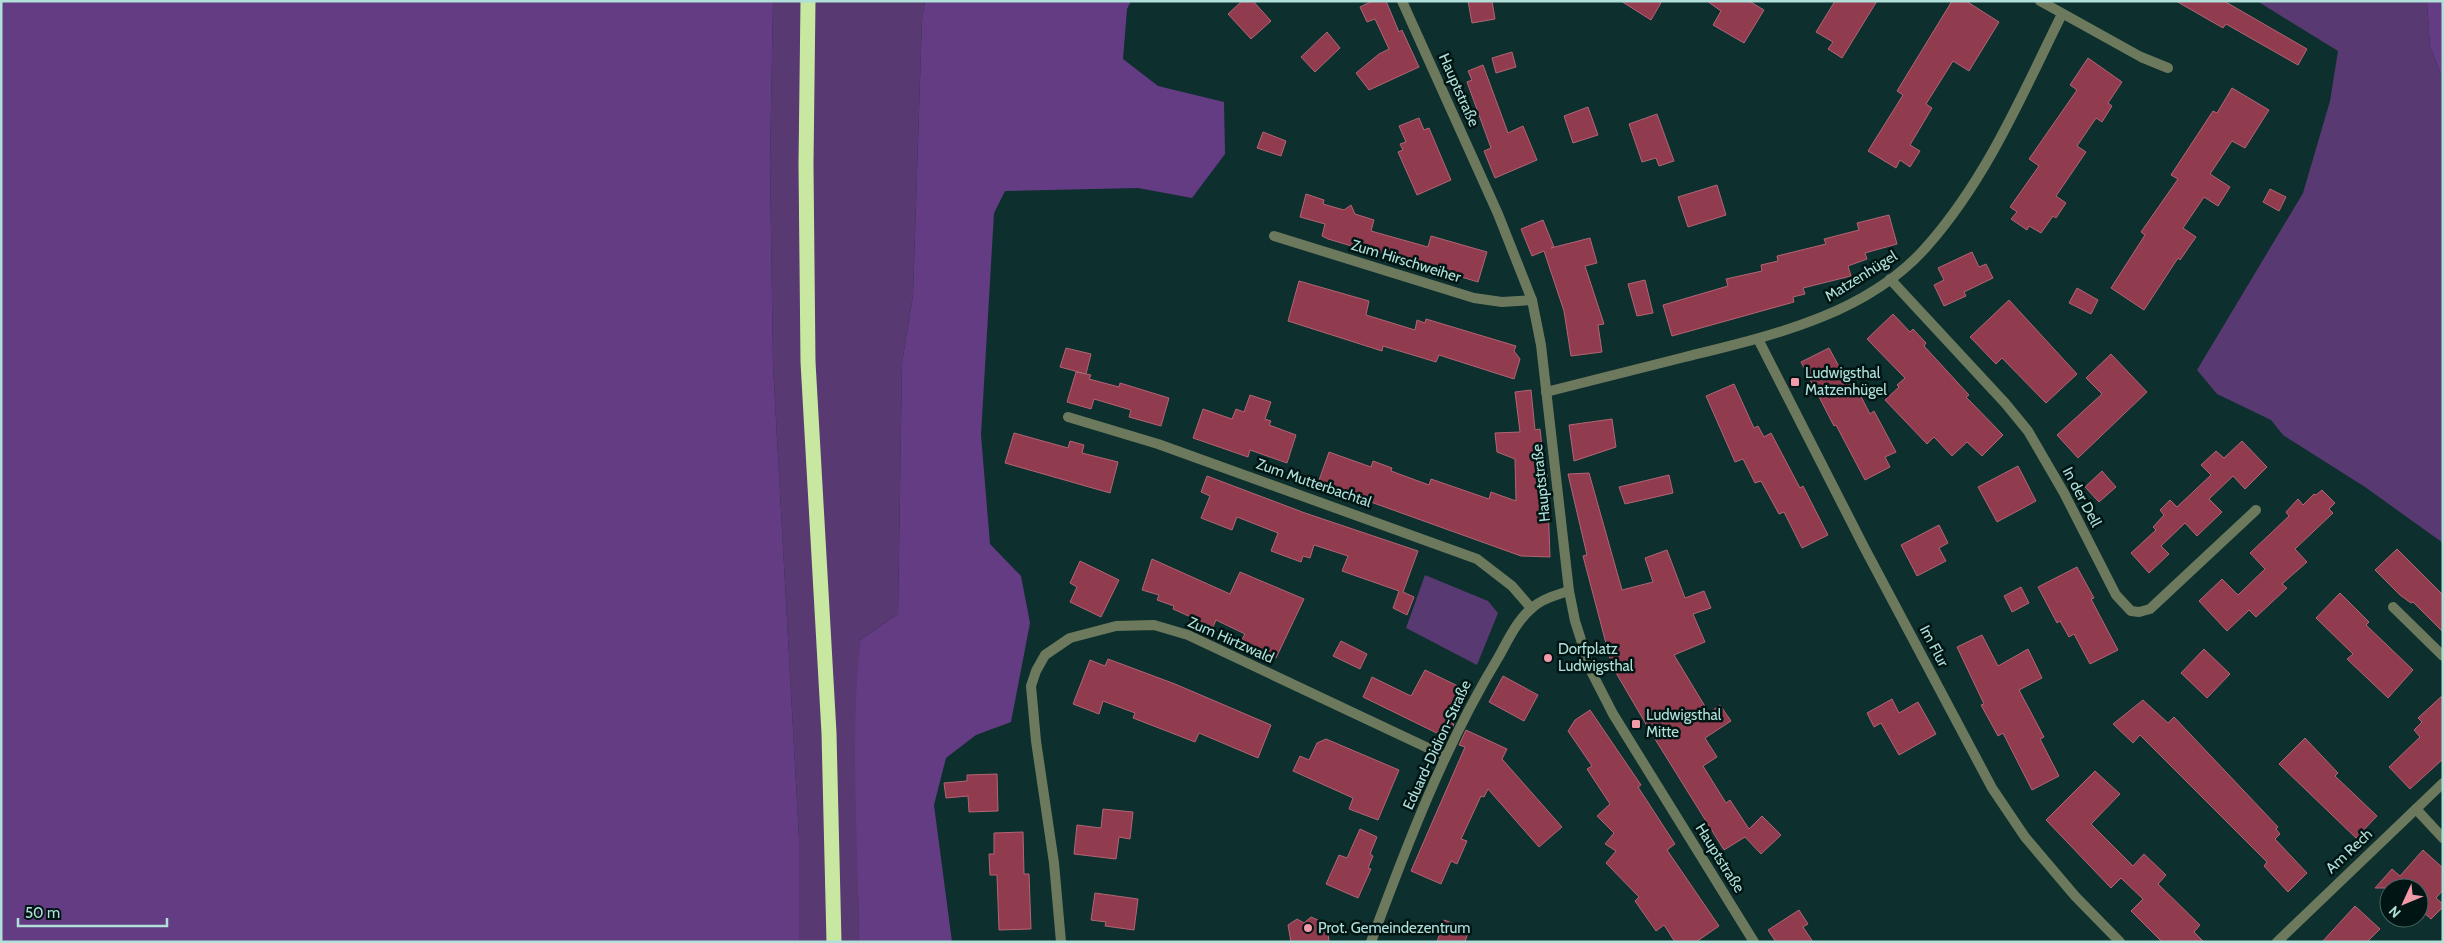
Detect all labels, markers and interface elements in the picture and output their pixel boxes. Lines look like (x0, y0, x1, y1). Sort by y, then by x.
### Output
street label: Hauptstraße (1435, 51, 1483, 130)
street label: Zum Hirschweiher (1349, 236, 1463, 286)
street label: Matzenhügel (1822, 246, 1901, 305)
place label: Ludwigsthal Matzenhügel (1805, 364, 1887, 399)
marker: Ludwigsthal Matzenhügel (1789, 376, 1801, 388)
street label: Hauptstraße (1528, 443, 1554, 523)
street label: Zum Mutterbachtal (1254, 455, 1374, 511)
street label: In der Dell (2059, 464, 2105, 530)
street label: Zum Hirtzwald (1185, 613, 1277, 667)
street label: Im Flur (1916, 622, 1952, 670)
place label: Dorfplatz Ludwigsthal (1558, 640, 1634, 675)
marker: Dorfplatz Ludwigsthal (1542, 652, 1554, 664)
street label: Eduard-Didion-Straße (1399, 677, 1475, 813)
place label: Ludwigsthal Mitte (1646, 706, 1722, 741)
marker: Ludwigsthal Mitte (1630, 718, 1642, 730)
street label: Hauptstraße (1692, 820, 1749, 896)
street label: Am Rech (2322, 825, 2376, 877)
north arrow (2379, 878, 2429, 928)
scale bar (18, 896, 166, 928)
text: N (2385, 902, 2405, 922)
text: 50 m (25, 904, 60, 922)
place label: Prot. Gemeindezentrum (1318, 919, 1470, 937)
marker: Prot. Gemeindezentrum (1302, 922, 1314, 934)

